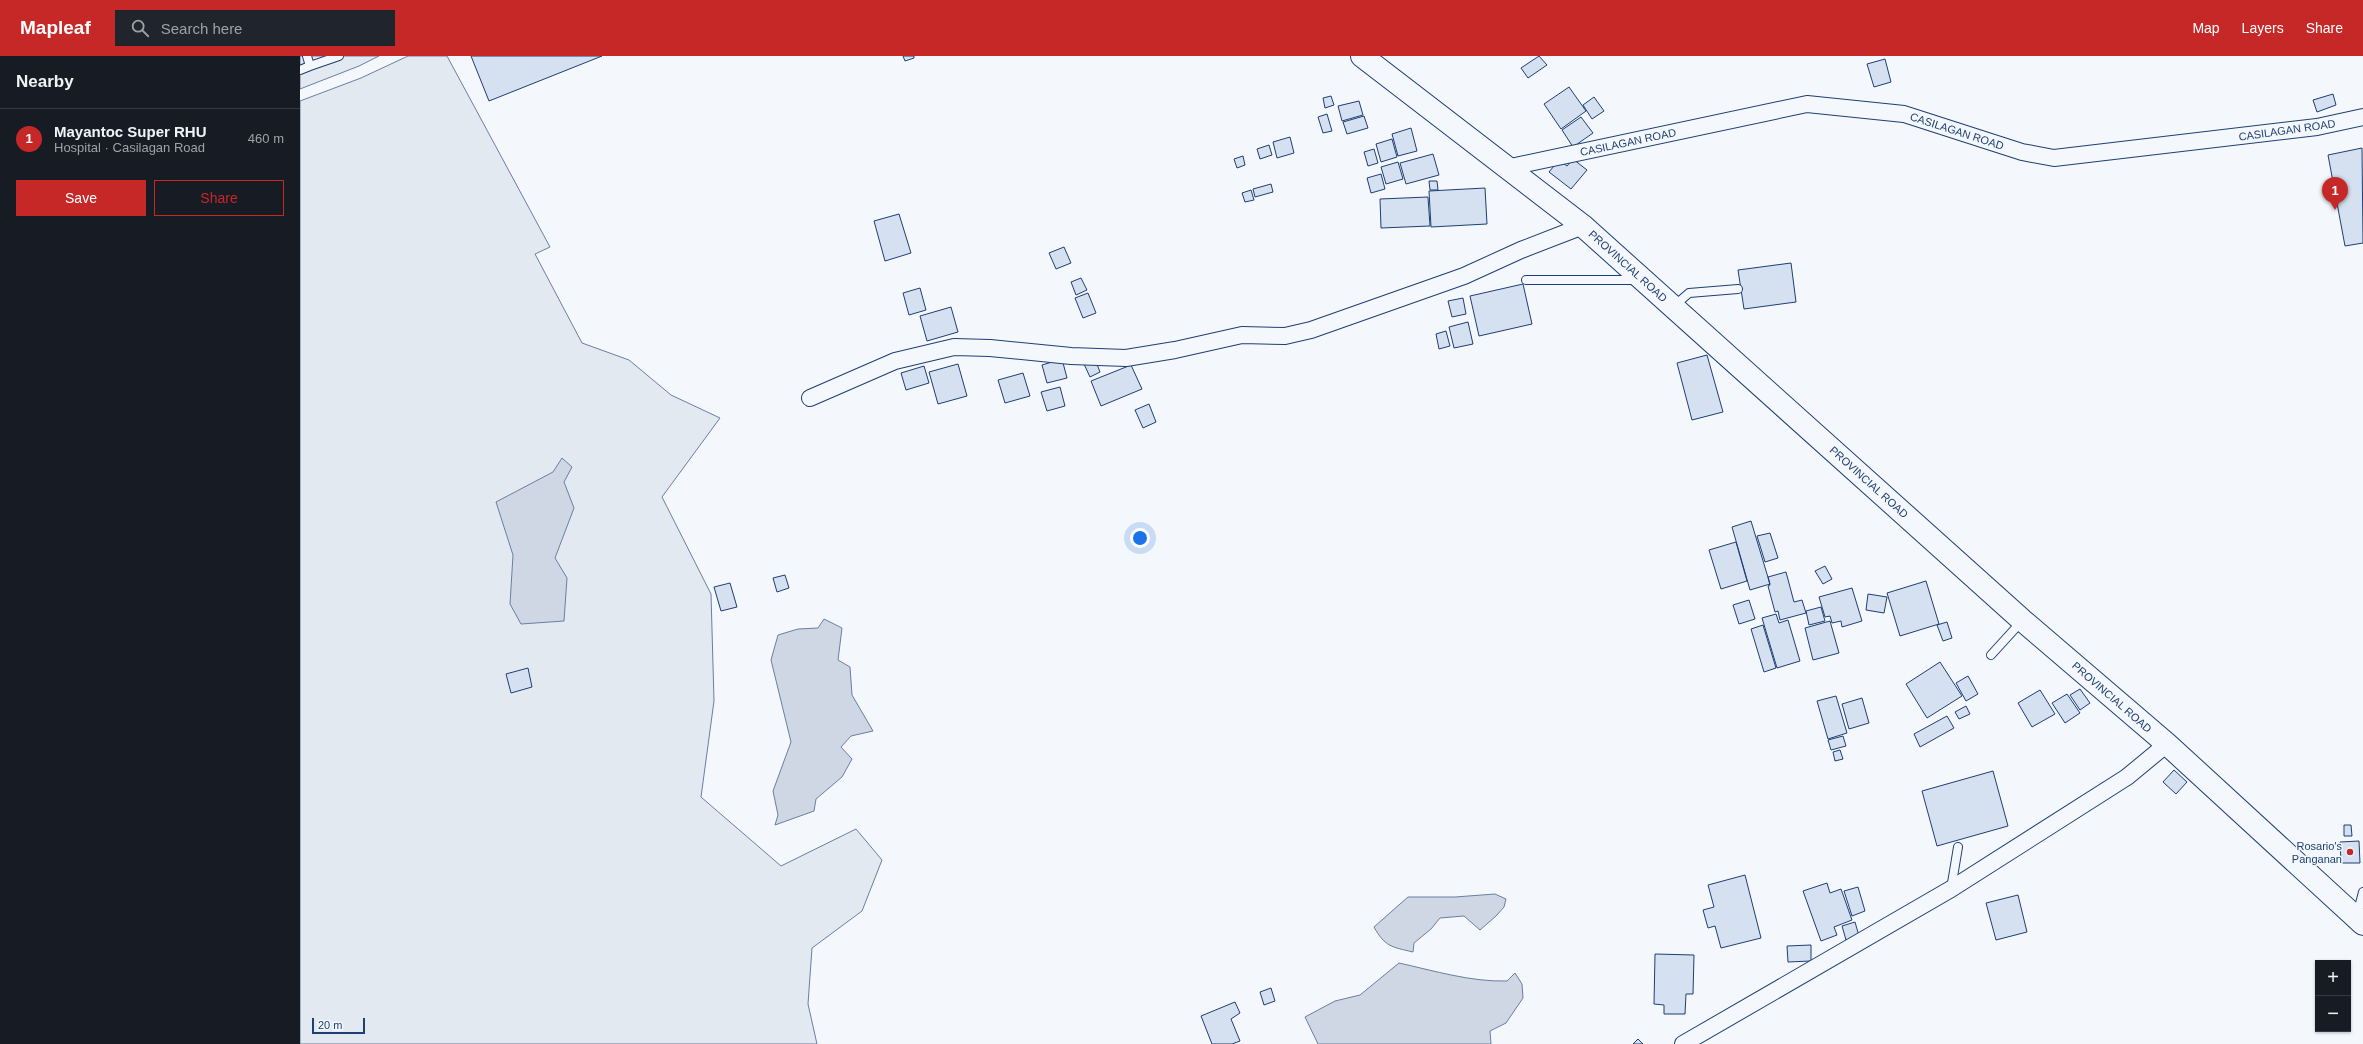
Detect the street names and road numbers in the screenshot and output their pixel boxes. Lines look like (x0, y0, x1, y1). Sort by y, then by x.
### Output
street label: CASILAGAN ROAD (1909, 110, 2005, 152)
street label: CASILAGAN ROAD (2238, 117, 2336, 143)
street label: CASILAGAN ROAD (1579, 126, 1677, 158)
street label: PROVINCIAL ROAD (1586, 228, 1670, 304)
street label: PROVINCIAL ROAD (1827, 444, 1911, 520)
street label: PROVINCIAL ROAD (2070, 659, 2154, 735)

